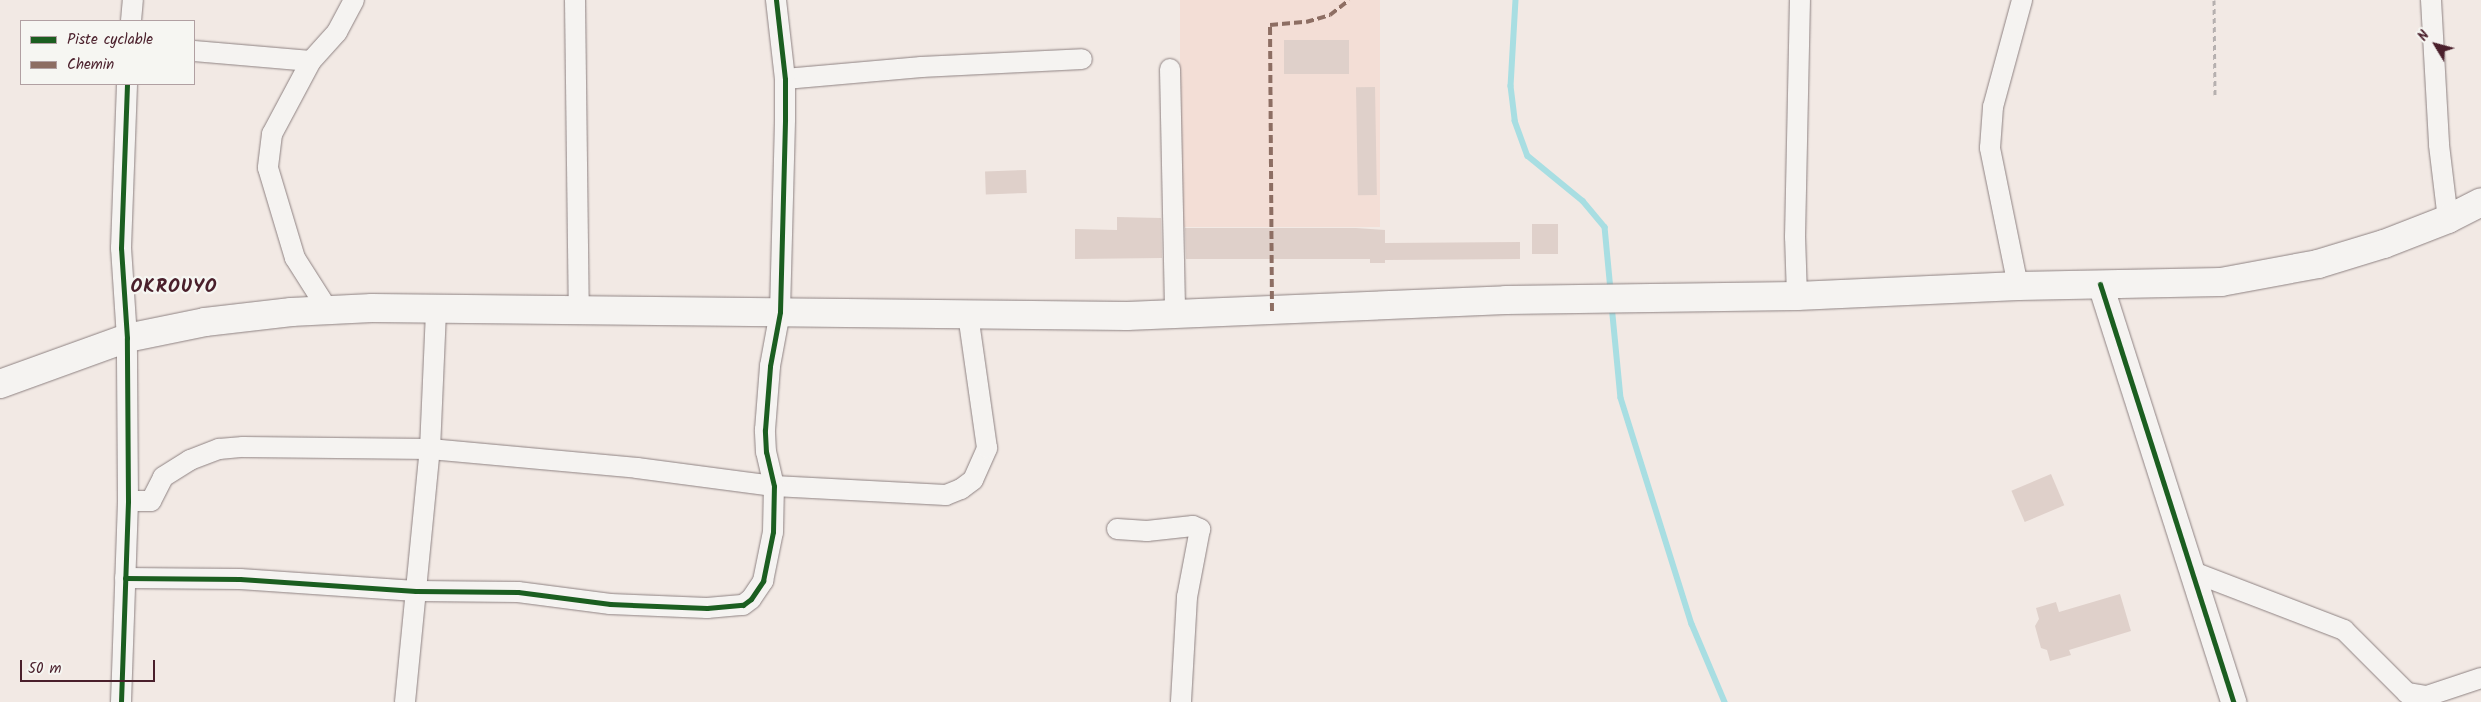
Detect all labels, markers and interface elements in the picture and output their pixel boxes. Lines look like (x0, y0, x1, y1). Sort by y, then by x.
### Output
legend (20, 20, 195, 85)
north arrow (2411, 20, 2461, 70)
text: N (2413, 26, 2435, 46)
text: Piste cyclable (67, 28, 153, 52)
text: Chemin (67, 53, 114, 77)
district label: OKROUYO (130, 277, 218, 299)
scale bar (22, 650, 158, 682)
text: 50 m (28, 657, 62, 681)

